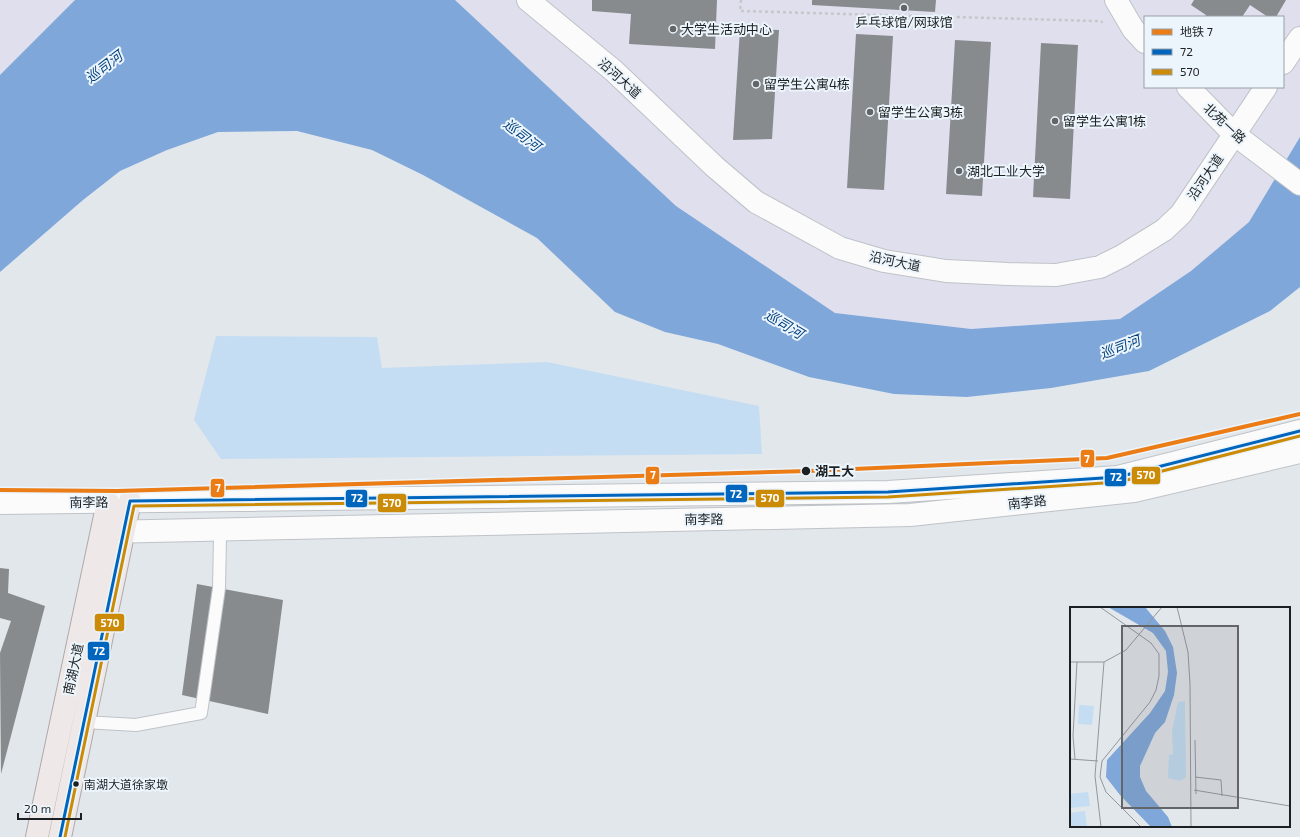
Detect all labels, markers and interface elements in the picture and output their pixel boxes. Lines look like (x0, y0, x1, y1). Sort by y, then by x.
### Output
marker: 乒乓球馆/网球馆 (899, 3, 909, 13)
place label: 乒乓球馆/网球馆 (855, 14, 953, 30)
legend (1144, 16, 1284, 88)
place label: 大学生活动中心 (681, 21, 772, 37)
marker: 大学生活动中心 (668, 24, 678, 34)
text: 地铁 7 (1180, 24, 1213, 38)
text: 72 (1180, 44, 1193, 58)
water label: 巡司河 (82, 45, 128, 86)
street label: 沿河大道 (595, 55, 645, 101)
text: 570 (1180, 64, 1200, 78)
place label: 留学生公寓4栋 (764, 76, 850, 92)
marker: 留学生公寓4栋 (751, 79, 761, 89)
street label: 北苑一路 (1201, 99, 1249, 147)
place label: 留学生公寓3栋 (878, 104, 963, 120)
marker: 留学生公寓3栋 (865, 107, 875, 117)
place label: 留学生公寓1栋 (1063, 113, 1146, 129)
water label: 巡司河 (501, 115, 546, 156)
marker: 留学生公寓1栋 (1050, 116, 1060, 126)
street label: 沿河大道 (1184, 151, 1226, 203)
place label: 湖北工业大学 (967, 163, 1045, 179)
marker: 湖北工业大学 (954, 166, 964, 176)
street label: 沿河大道 (868, 248, 922, 274)
water label: 巡司河 (762, 305, 809, 343)
water label: 巡司河 (1097, 330, 1145, 362)
line badge: 7 (1080, 449, 1095, 468)
text: 7 (1084, 452, 1090, 465)
place label: 湖工大 (815, 463, 854, 479)
marker: 湖工大 (800, 465, 812, 477)
line badge: 7 (645, 466, 660, 485)
line badge: 570 (1131, 466, 1161, 485)
text: 7 (650, 468, 656, 481)
line badge: 72 (1104, 468, 1127, 487)
text: 570 (1137, 468, 1155, 481)
text: 72 (1110, 470, 1122, 483)
line badge: 7 (210, 478, 225, 498)
text: 7 (215, 481, 221, 494)
line badge: 72 (725, 484, 748, 503)
text: 72 (730, 487, 742, 500)
line badge: 72 (345, 489, 368, 508)
line badge: 570 (755, 489, 785, 508)
text: 72 (351, 491, 363, 504)
text: 570 (761, 491, 779, 504)
street label: 南李路 (1007, 492, 1047, 512)
line badge: 570 (377, 493, 407, 513)
street label: 南李路 (69, 494, 109, 510)
text: 570 (383, 496, 401, 509)
street label: 南李路 (684, 511, 724, 527)
inset map (1070, 607, 1290, 827)
line badge: 570 (94, 613, 125, 632)
text: 570 (101, 616, 119, 629)
line badge: 72 (87, 641, 110, 661)
street label: 南湖大道 (60, 642, 86, 696)
text: 72 (93, 644, 105, 657)
place label: 南湖大道徐家墩 (84, 777, 168, 791)
marker: 南湖大道徐家墩 (71, 779, 81, 789)
scale bar (18, 795, 81, 821)
text: 20 m (24, 801, 51, 815)

